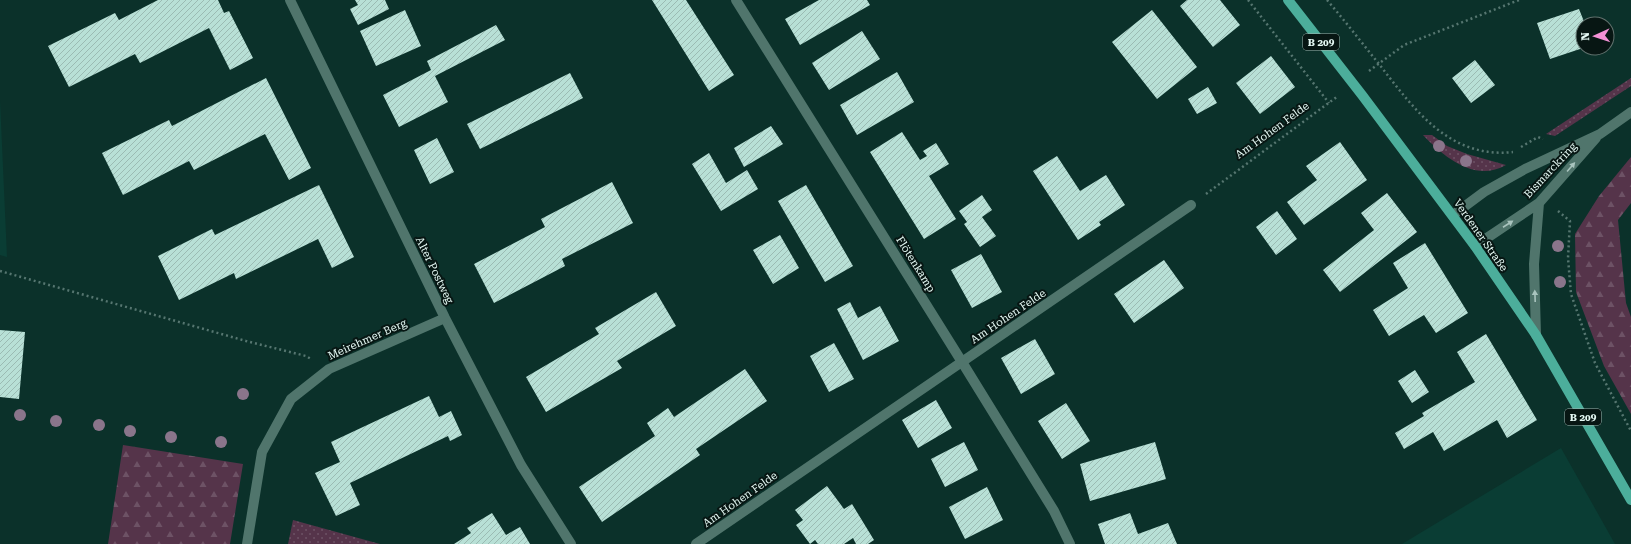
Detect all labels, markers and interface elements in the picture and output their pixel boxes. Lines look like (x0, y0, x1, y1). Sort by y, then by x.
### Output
north arrow (1575, 16, 1615, 56)
text: N (1579, 31, 1592, 41)
road number: B 209 (1303, 34, 1339, 50)
street label: Am Hohen Felde (1233, 99, 1312, 161)
street label: Bismarckring (1521, 139, 1580, 201)
one-way arrow (1566, 162, 1576, 172)
street label: Verdener Straße (1451, 197, 1510, 274)
one-way arrow (1502, 220, 1513, 228)
street label: Flötenkamp (893, 234, 938, 295)
street label: Alter Postweg (413, 235, 457, 306)
street label: Am Hohen Felde (968, 286, 1048, 346)
one-way arrow (1532, 289, 1538, 302)
street label: Meirehmer Berg (326, 316, 409, 363)
road number: B 209 (1565, 409, 1601, 425)
street label: Am Hohen Felde (701, 469, 780, 530)

